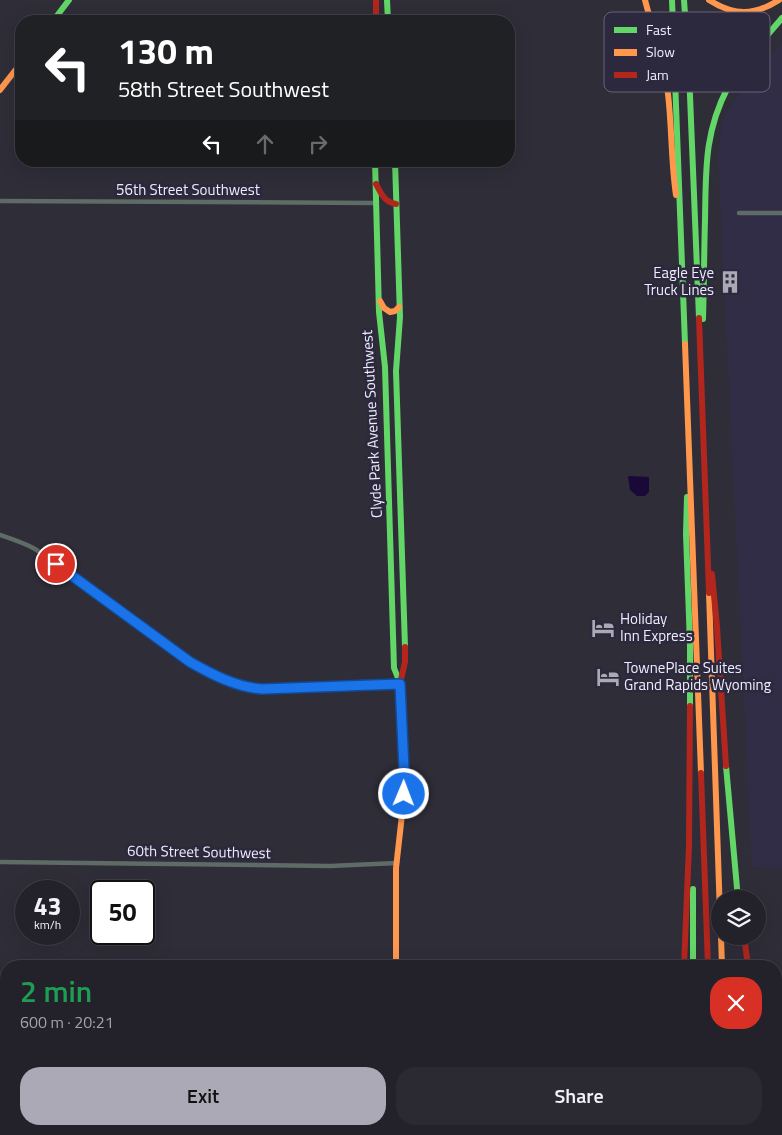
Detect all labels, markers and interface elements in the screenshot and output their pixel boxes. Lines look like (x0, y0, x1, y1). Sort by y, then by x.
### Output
legend (604, 12, 770, 92)
text: Fast (646, 19, 671, 40)
text: 130 m (118, 24, 214, 78)
icon: left (35, 35, 100, 100)
text: Slow (646, 41, 675, 62)
text: Jam (646, 64, 669, 85)
text: 58th Street Southwest (118, 72, 329, 106)
icon: left (198, 130, 226, 158)
icon: ahead (251, 130, 279, 158)
icon: right (304, 130, 332, 158)
street label: 56th Street Southwest (116, 178, 261, 201)
place label: Eagle Eye Truck Lines (644, 261, 714, 301)
building icon: Eagle Eye Truck Lines (717, 269, 743, 295)
street label: Clyde Park Avenue Southwest (355, 329, 388, 519)
pin (35, 543, 77, 585)
icon: arrive (42, 550, 70, 578)
place label: Holiday Inn Express (620, 607, 693, 647)
hotel icon: Holiday Inn Express (590, 615, 616, 641)
place label: TownePlace Suites Grand Rapids Wyoming (624, 656, 772, 696)
hotel icon: TownePlace Suites Grand Rapids Wyoming (595, 664, 621, 690)
position arrow (377, 767, 429, 819)
street label: 60th Street Southwest (127, 839, 272, 864)
speed limit sign: 50 (90, 880, 155, 945)
text: 43 (33, 887, 62, 925)
map controls (711, 890, 766, 945)
button: layers (711, 890, 766, 945)
text: km/h (34, 915, 61, 934)
text: 2 min (20, 968, 92, 1014)
button: close (710, 977, 762, 1029)
text: 600 m · 20:21 (20, 1010, 114, 1034)
button: Exit (20, 1067, 386, 1125)
button: Share (396, 1067, 762, 1125)

